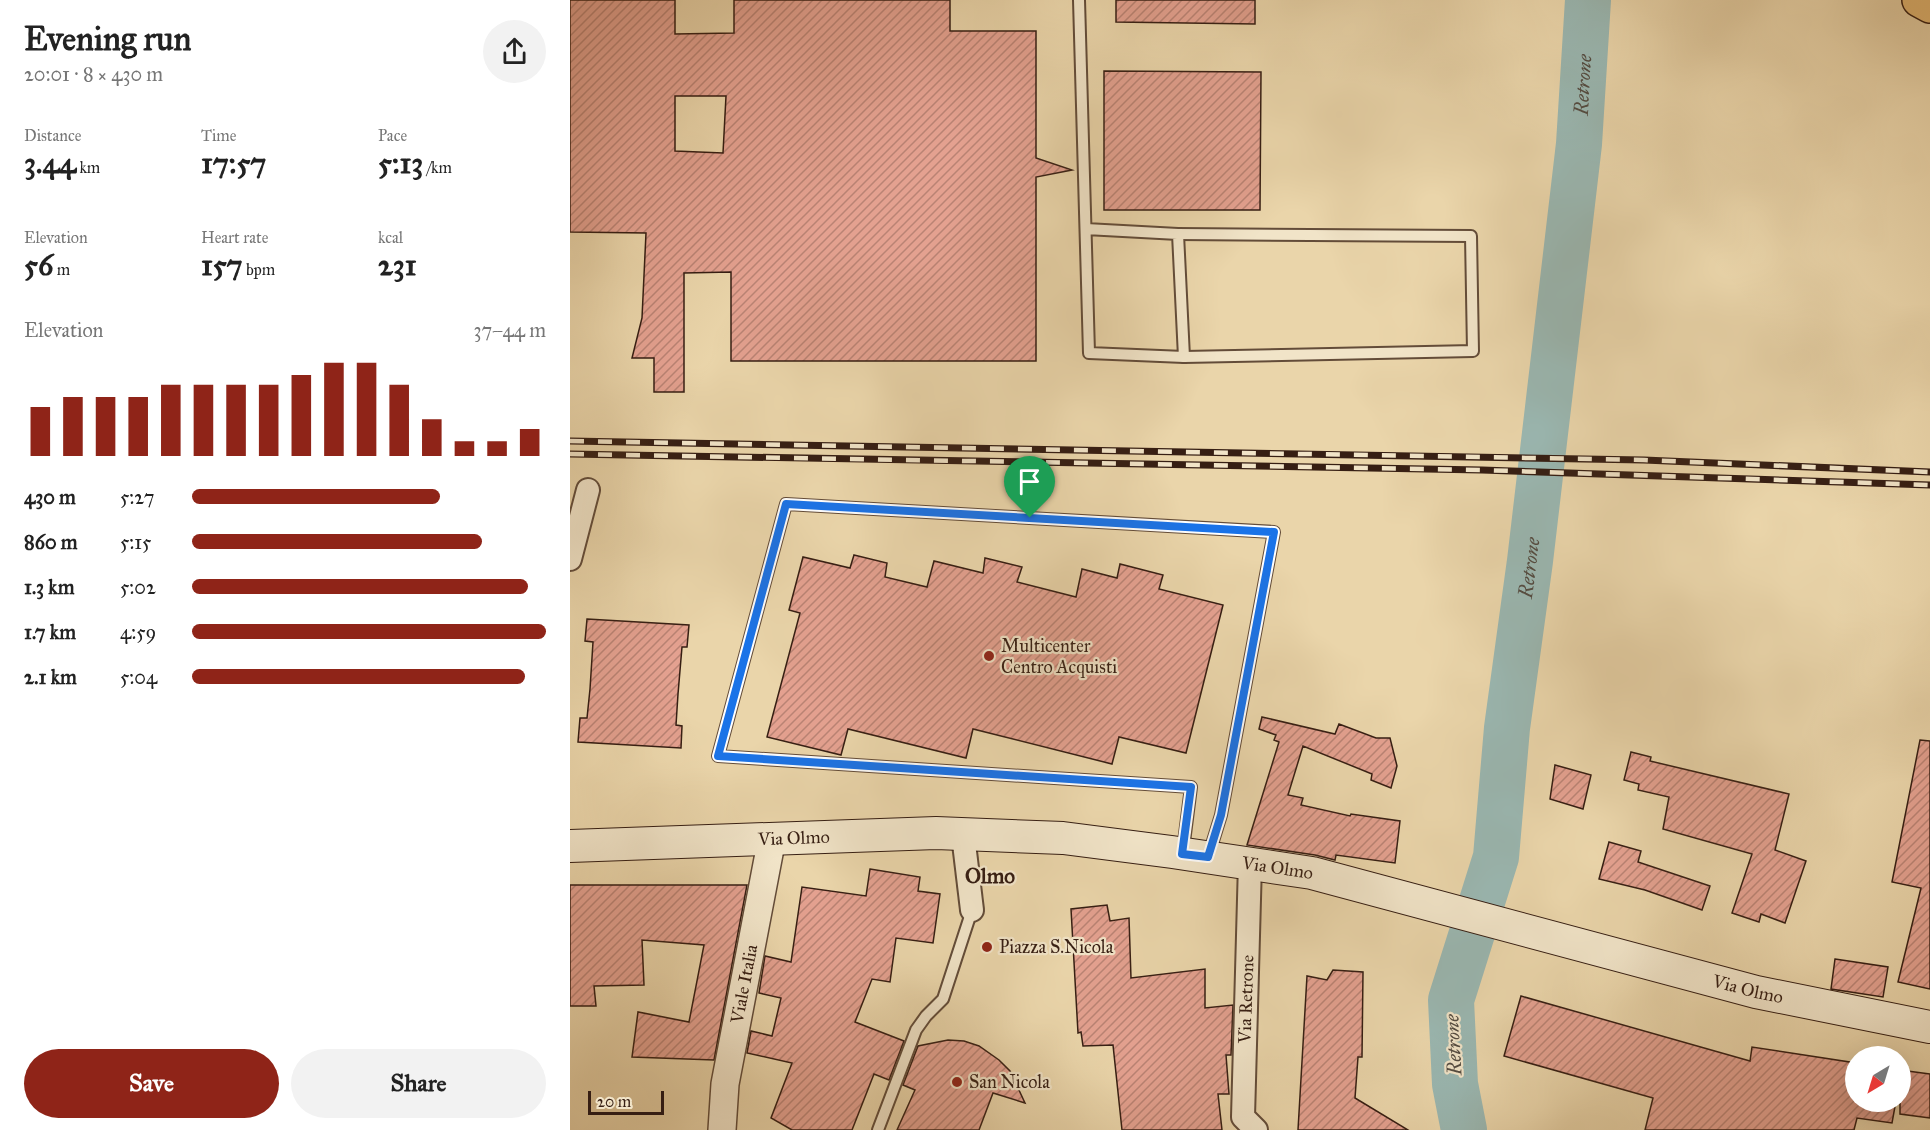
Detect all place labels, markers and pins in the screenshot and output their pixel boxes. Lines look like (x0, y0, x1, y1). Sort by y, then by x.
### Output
pin (1004, 456, 1055, 518)
place label: Multicenter Centro Acquisti (1001, 635, 1117, 679)
marker: Multicenter Centro Acquisti (982, 649, 996, 663)
place label: Piazza S.Nicola (999, 936, 1114, 958)
marker: Piazza S.Nicola (980, 940, 994, 954)
place label: San Nicola (969, 1071, 1050, 1093)
marker: San Nicola (950, 1075, 964, 1089)

